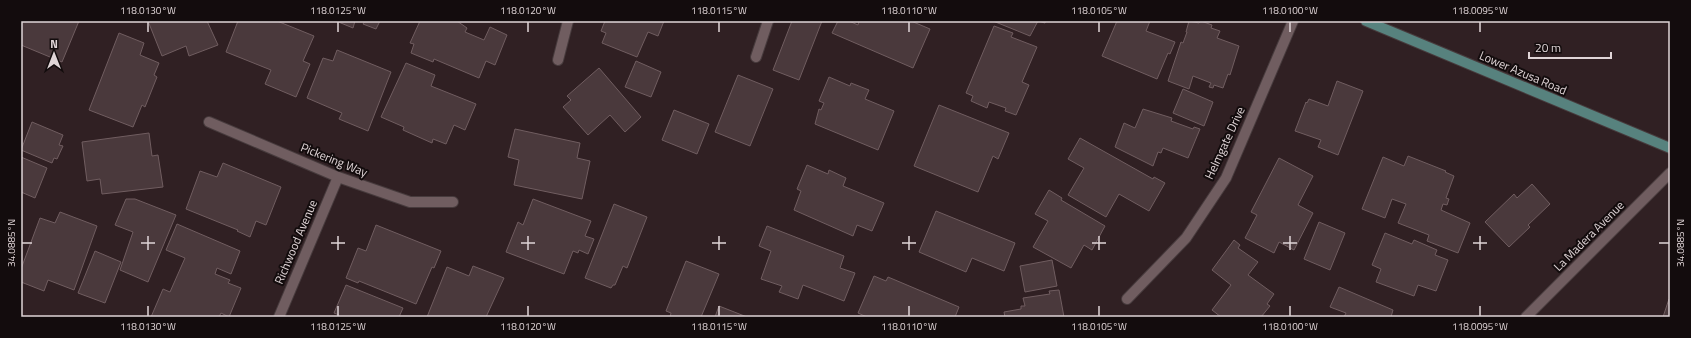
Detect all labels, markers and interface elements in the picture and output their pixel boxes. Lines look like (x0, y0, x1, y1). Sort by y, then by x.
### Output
text: 118.0130°W (120, 3, 176, 18)
text: 118.0125°W (310, 3, 366, 18)
text: 118.0120°W (500, 3, 556, 18)
text: 118.0115°W (691, 3, 747, 18)
text: 118.0110°W (881, 3, 937, 18)
text: 118.0105°W (1071, 3, 1127, 18)
text: 118.0100°W (1262, 3, 1318, 18)
text: 118.0095°W (1452, 3, 1508, 18)
north arrow (34, 34, 74, 74)
scale bar (1529, 34, 1611, 60)
text: N (50, 36, 58, 52)
text: 20 m (1535, 38, 1561, 57)
street label: Lower Azusa Road (1477, 46, 1570, 99)
street label: Helmgate Drive (1199, 103, 1250, 182)
street label: Pickering Way (298, 137, 371, 182)
street label: La Madera Avenue (1549, 196, 1628, 275)
street label: Richwood Avenue (269, 197, 322, 287)
text: 34.0885°N (4, 219, 19, 267)
text: 34.0885°N (1673, 219, 1688, 267)
text: 118.0130°W (120, 319, 176, 334)
text: 118.0125°W (310, 319, 366, 334)
text: 118.0120°W (500, 319, 556, 334)
text: 118.0115°W (691, 319, 747, 334)
text: 118.0110°W (881, 319, 937, 334)
text: 118.0105°W (1071, 319, 1127, 334)
text: 118.0100°W (1262, 319, 1318, 334)
text: 118.0095°W (1452, 319, 1508, 334)

